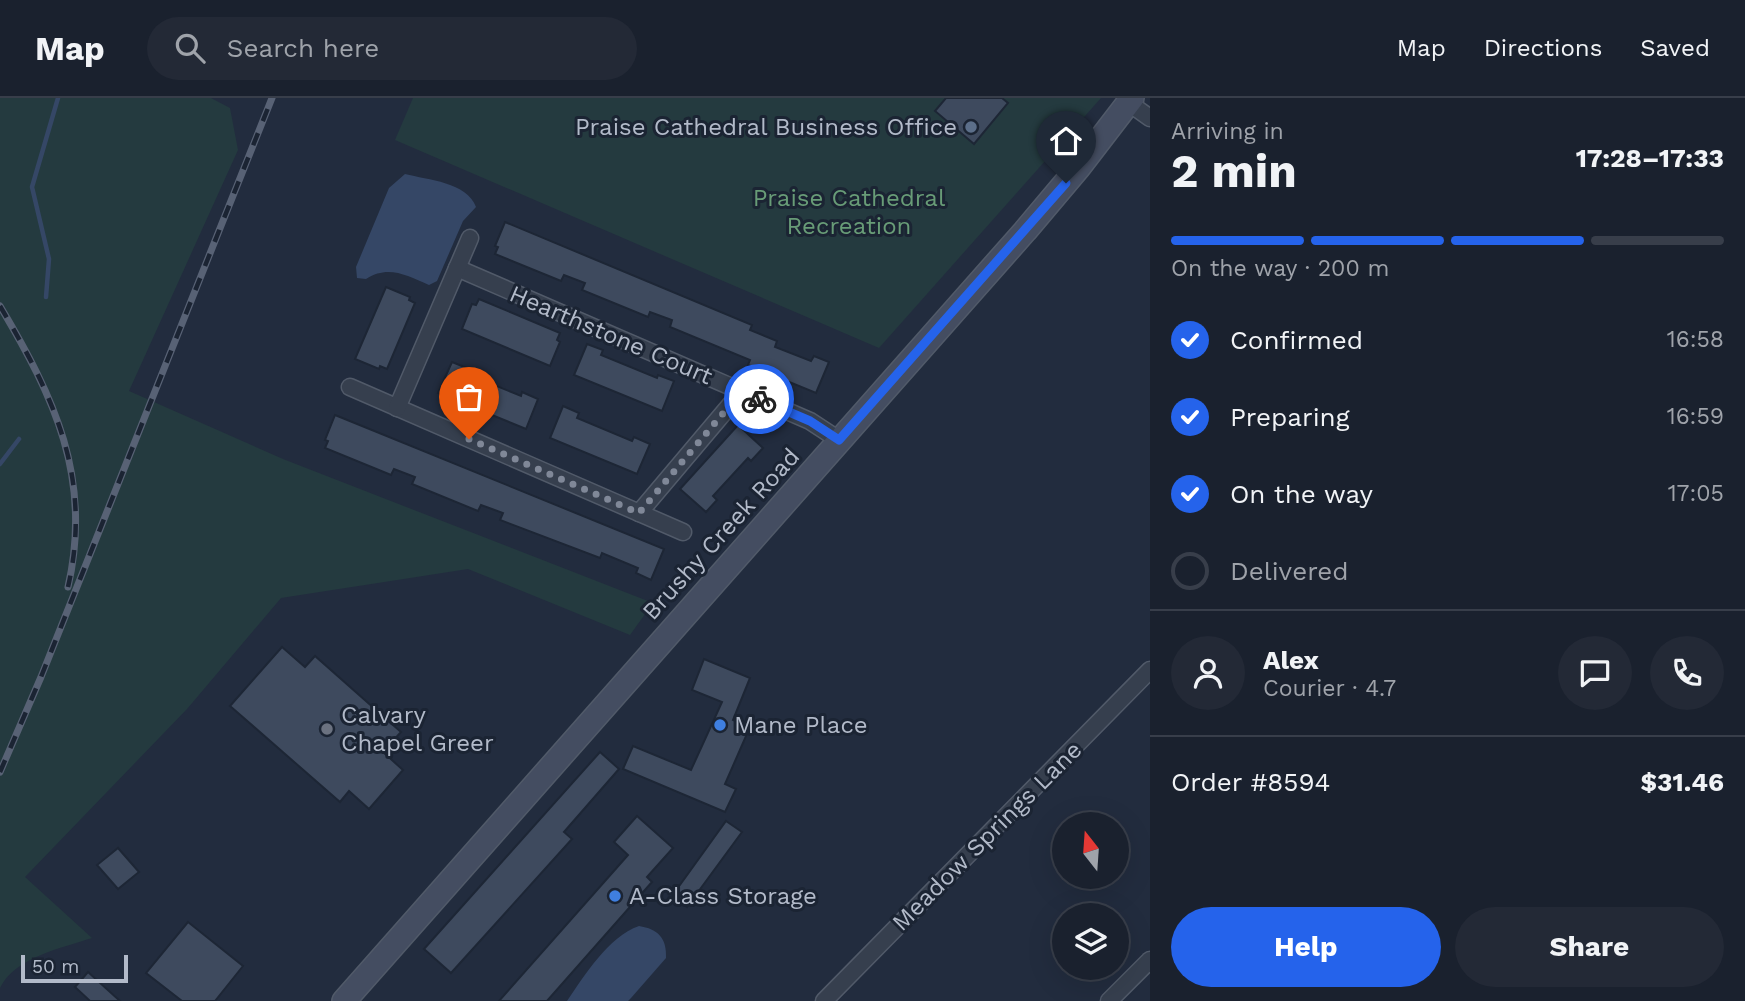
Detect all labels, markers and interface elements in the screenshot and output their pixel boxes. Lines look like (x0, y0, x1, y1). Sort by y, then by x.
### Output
search box (147, 17, 637, 80)
text: Map (35, 29, 105, 68)
icon: search (171, 29, 209, 67)
text: Search here (227, 33, 379, 63)
text: Map (1397, 34, 1446, 62)
text: Directions (1484, 34, 1602, 62)
text: Saved (1640, 34, 1710, 62)
pin (1036, 111, 1096, 183)
place label: Praise Cathedral Business Office (575, 113, 957, 141)
text: Arriving in (1171, 118, 1284, 145)
marker: Praise Cathedral Business Office (963, 119, 979, 135)
icon: home (1047, 122, 1085, 160)
text: 17:28–17:33 (1576, 143, 1724, 173)
text: 2 min (1171, 144, 1297, 198)
park label: Praise Cathedral Recreation (753, 184, 946, 240)
text: On the way · 200 m (1171, 255, 1389, 282)
street label: Hearthstone Court (505, 280, 717, 390)
icon: check (1171, 321, 1209, 359)
text: Confirmed (1230, 325, 1363, 355)
text: 16:58 (1667, 326, 1724, 353)
courier (724, 364, 794, 434)
pin (439, 367, 499, 439)
icon: bag (450, 378, 488, 416)
icon: bike (740, 380, 778, 418)
icon: check (1171, 398, 1209, 436)
text: Preparing (1230, 402, 1350, 432)
text: 16:59 (1667, 403, 1724, 430)
street label: Brushy Creek Road (637, 443, 805, 625)
icon: check (1171, 475, 1209, 513)
text: On the way (1230, 479, 1373, 509)
text: 17:05 (1668, 480, 1724, 507)
text: Delivered (1230, 556, 1349, 586)
button: person (1171, 636, 1245, 710)
button: chat (1558, 636, 1632, 710)
button: phone (1650, 636, 1724, 710)
text: Alex (1263, 645, 1319, 675)
text: Courier · 4.7 (1263, 675, 1396, 702)
place label: Calvary Chapel Greer (341, 701, 494, 757)
place label: Mane Place (734, 711, 868, 739)
marker: Mane Place (712, 717, 728, 733)
marker: Calvary Chapel Greer (319, 721, 335, 737)
street label: Meadow Springs Lane (887, 736, 1087, 936)
text: Order #8594 (1171, 767, 1330, 797)
text: $31.46 (1640, 767, 1724, 797)
north arrow (1052, 812, 1129, 889)
map controls (1052, 812, 1129, 980)
place label: A-Class Storage (629, 882, 817, 910)
marker: A-Class Storage (607, 888, 623, 904)
button: layers (1052, 903, 1129, 980)
button: Help (1171, 907, 1441, 987)
button: Share (1455, 907, 1724, 987)
scale bar (21, 952, 128, 984)
text: 50 m (32, 955, 79, 978)

